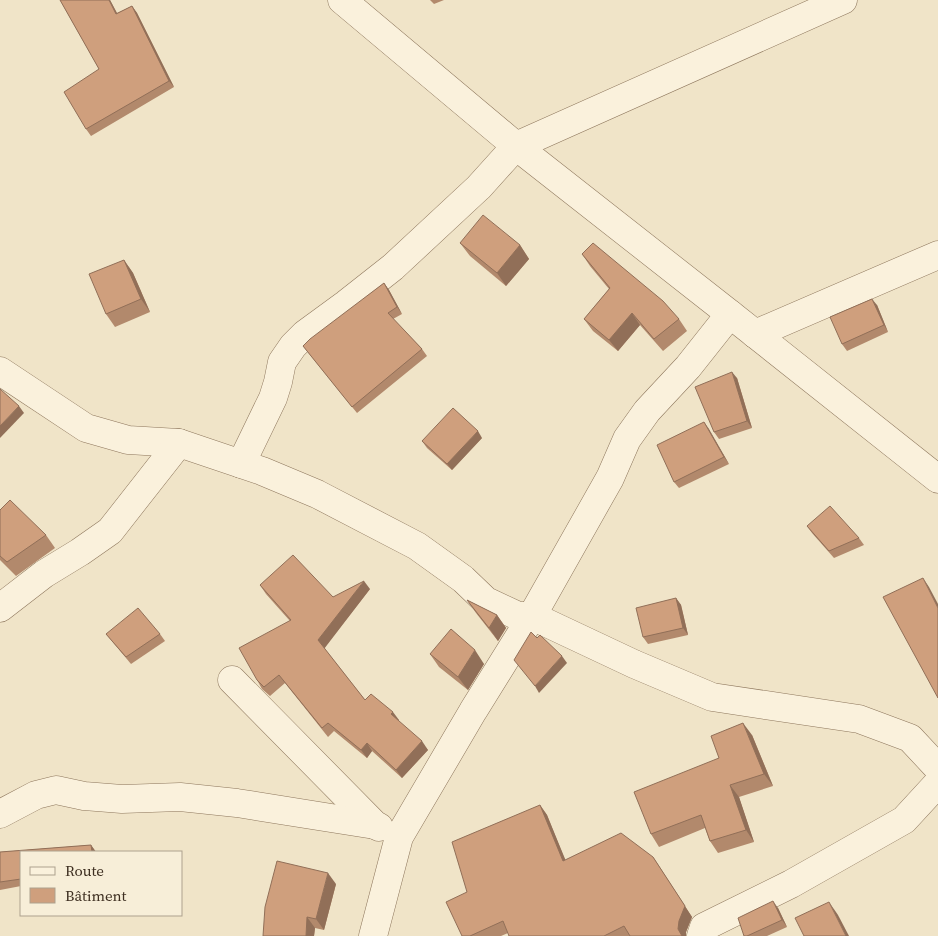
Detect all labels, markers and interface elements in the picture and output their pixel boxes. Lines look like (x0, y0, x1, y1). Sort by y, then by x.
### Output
legend (20, 851, 182, 916)
text: Route (65, 860, 104, 881)
text: Bâtiment (65, 885, 127, 906)

